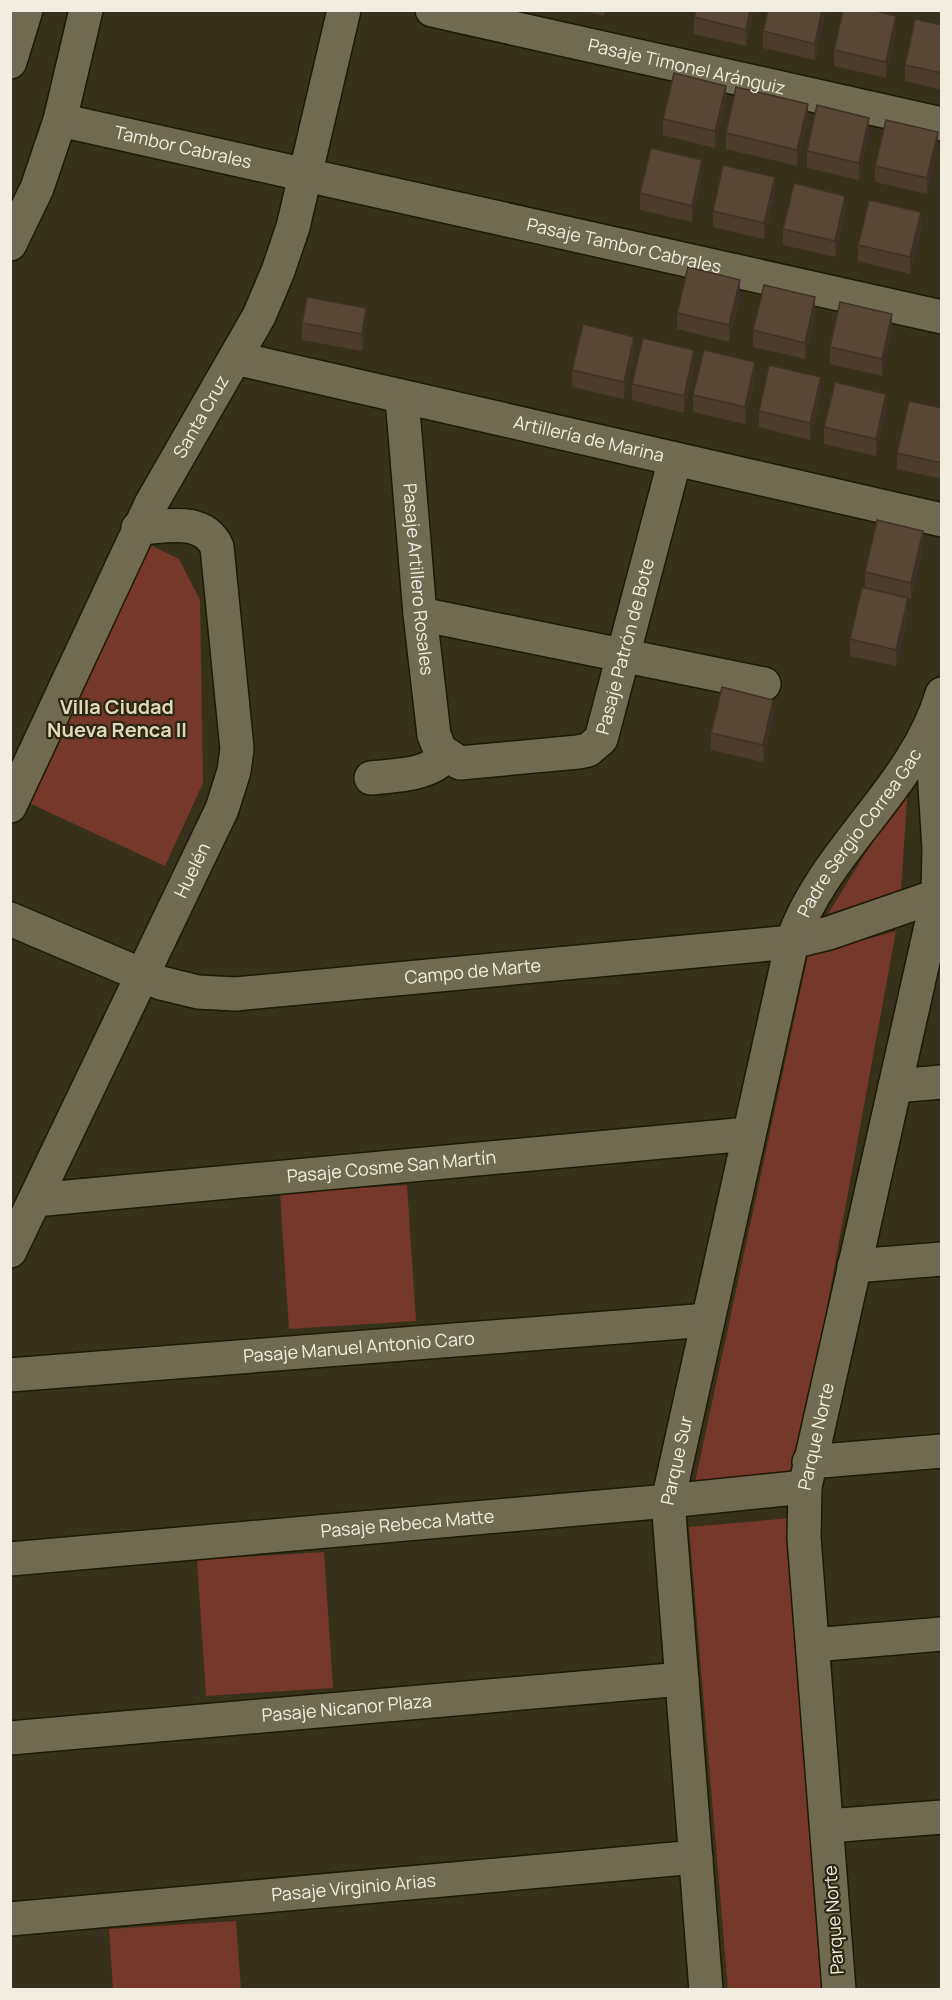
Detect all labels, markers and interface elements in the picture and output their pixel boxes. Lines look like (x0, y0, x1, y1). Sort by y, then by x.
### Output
street label: Pasaje Timonel Aránguiz (586, 32, 788, 100)
street label: Tambor Cabrales (112, 120, 254, 173)
street label: Pasaje Tambor Cabrales (525, 212, 724, 278)
street label: Santa Cruz (167, 370, 234, 462)
street label: Artillería de Marina (511, 409, 667, 467)
street label: Pasaje Artillero Rosales (398, 482, 440, 677)
street label: Pasaje Patrón de Bote (590, 555, 659, 737)
district label: Villa Ciudad Nueva Renca II (47, 693, 187, 743)
street label: Padre Sergio Correa Gac (791, 744, 926, 921)
street label: Huelén (168, 838, 215, 902)
street label: Campo de Marte (403, 952, 542, 989)
street label: Pasaje Cosme San Martín (286, 1144, 497, 1188)
street label: Pasaje Manuel Antonio Caro (242, 1325, 475, 1368)
street label: Parque Norte (792, 1380, 839, 1492)
street label: Parque Sur (654, 1413, 698, 1507)
street label: Pasaje Rebeca Matte (320, 1503, 495, 1543)
street label: Pasaje Nicanor Plaza (261, 1688, 433, 1727)
street label: Parque Norte (817, 1865, 849, 1975)
street label: Pasaje Virginio Arias (270, 1868, 437, 1906)

